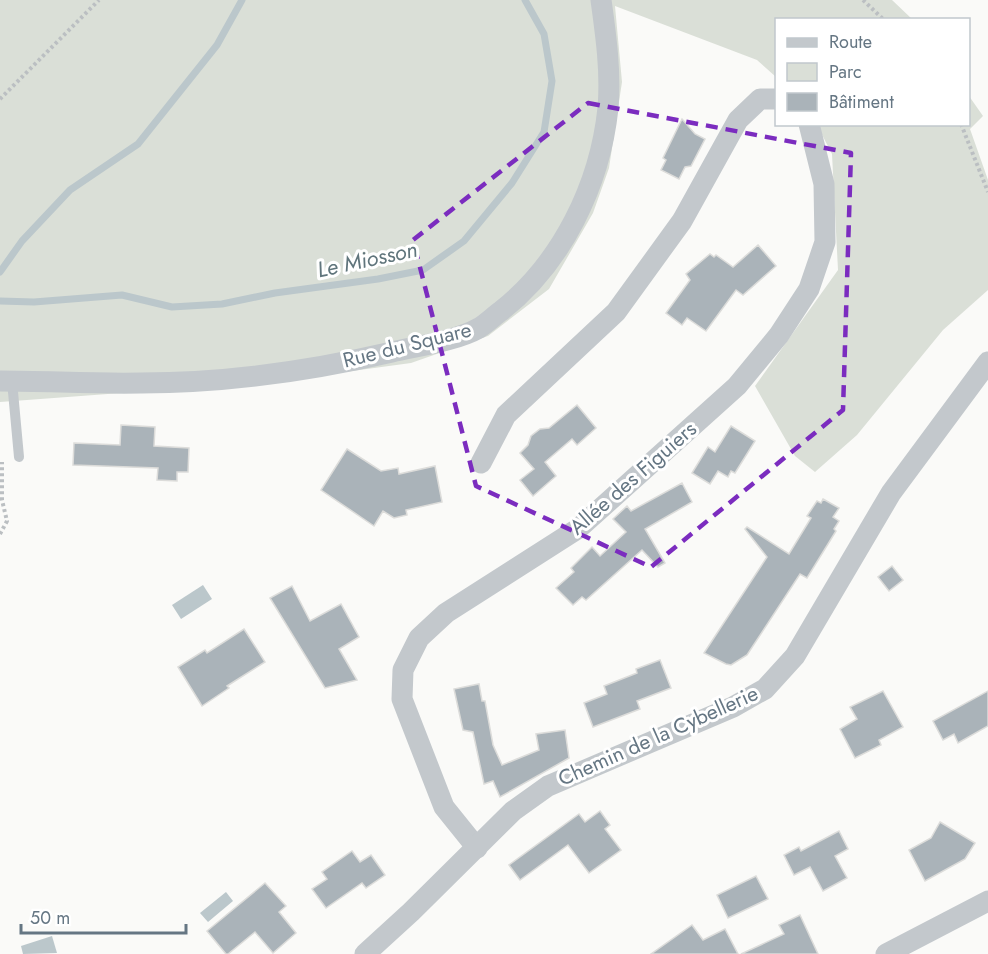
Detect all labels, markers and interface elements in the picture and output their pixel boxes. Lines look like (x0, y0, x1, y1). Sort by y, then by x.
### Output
legend (775, 18, 970, 126)
text: Route (829, 29, 872, 55)
text: Parc (829, 59, 862, 85)
text: Bâtiment (829, 89, 895, 115)
water label: Le Miosson (314, 233, 420, 285)
street label: Rue du Square (340, 314, 475, 375)
street label: Allée des Figuiers (563, 414, 703, 542)
street label: Chemin de la Cybellerie (553, 678, 763, 794)
scale bar (21, 897, 186, 935)
text: 50 m (30, 905, 70, 931)

